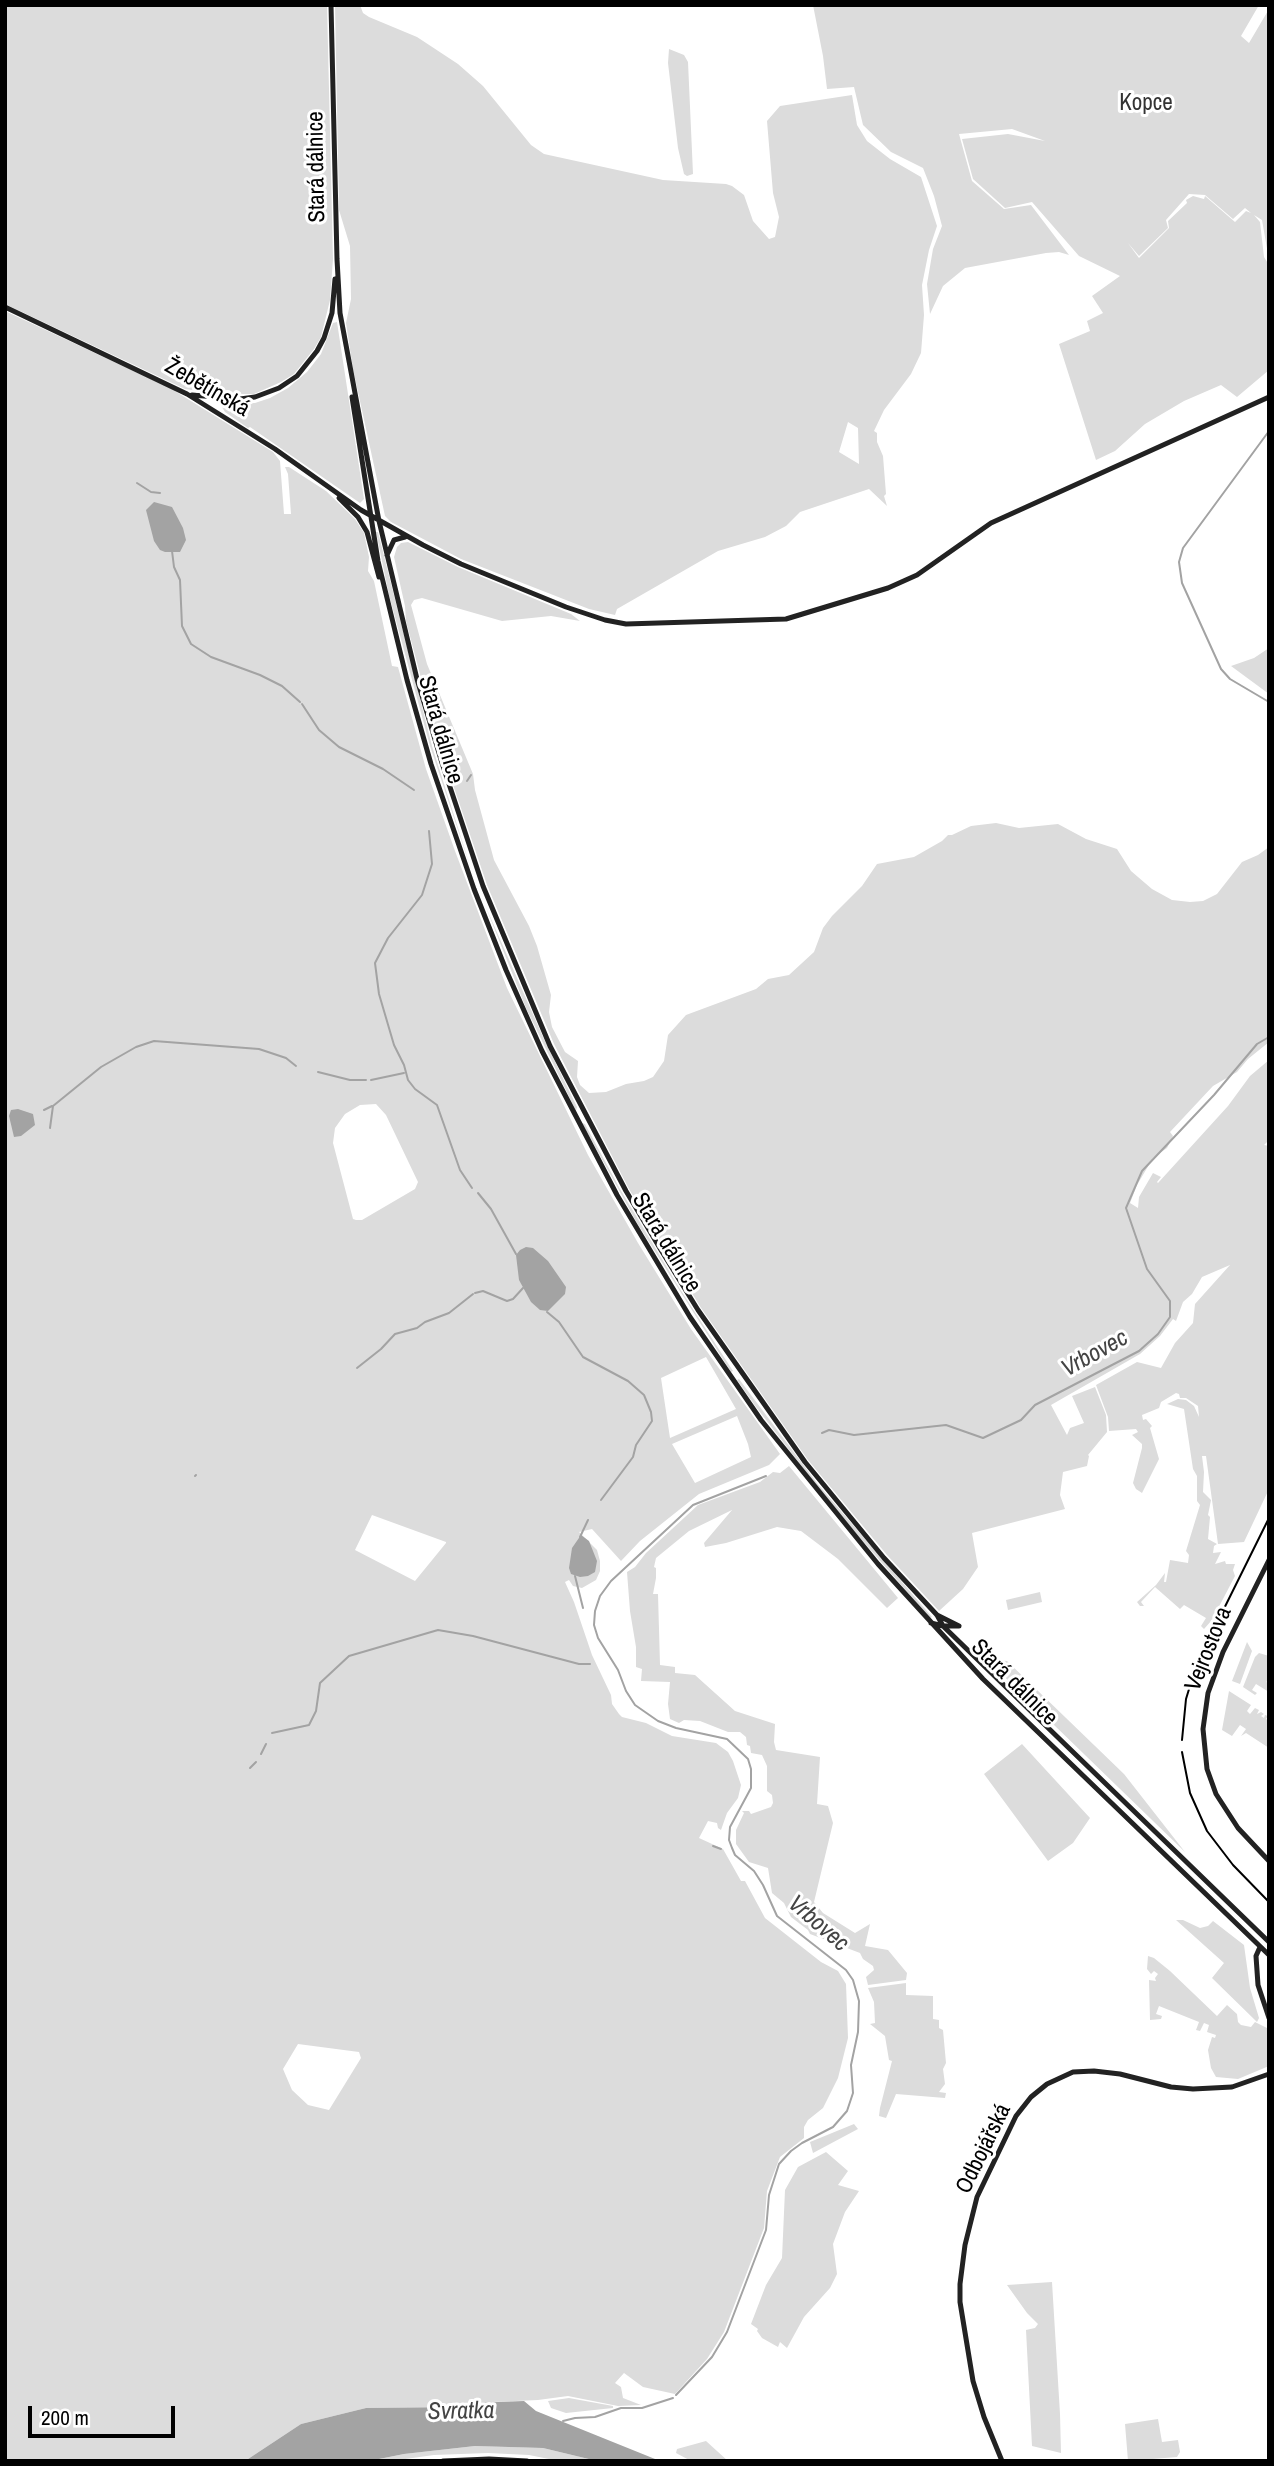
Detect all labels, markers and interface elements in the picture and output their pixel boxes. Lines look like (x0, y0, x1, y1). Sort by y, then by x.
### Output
park label: Kopce (1119, 90, 1173, 118)
street label: Stará dálnice (302, 111, 332, 223)
street label: Žebětínská (160, 353, 254, 423)
street label: Stará dálnice (411, 673, 469, 787)
street label: Stará dálnice (626, 1188, 706, 1298)
water label: Vrbovec (1057, 1324, 1133, 1384)
street label: Vejrostova (1180, 1603, 1238, 1695)
street label: Stará dálnice (965, 1634, 1063, 1732)
water label: Vrbovec (782, 1890, 854, 1958)
street label: Odbojářská (950, 2100, 1018, 2198)
scale bar (32, 2392, 178, 2436)
water label: Svratka (427, 2397, 495, 2427)
text: 200 m (41, 2403, 89, 2432)

